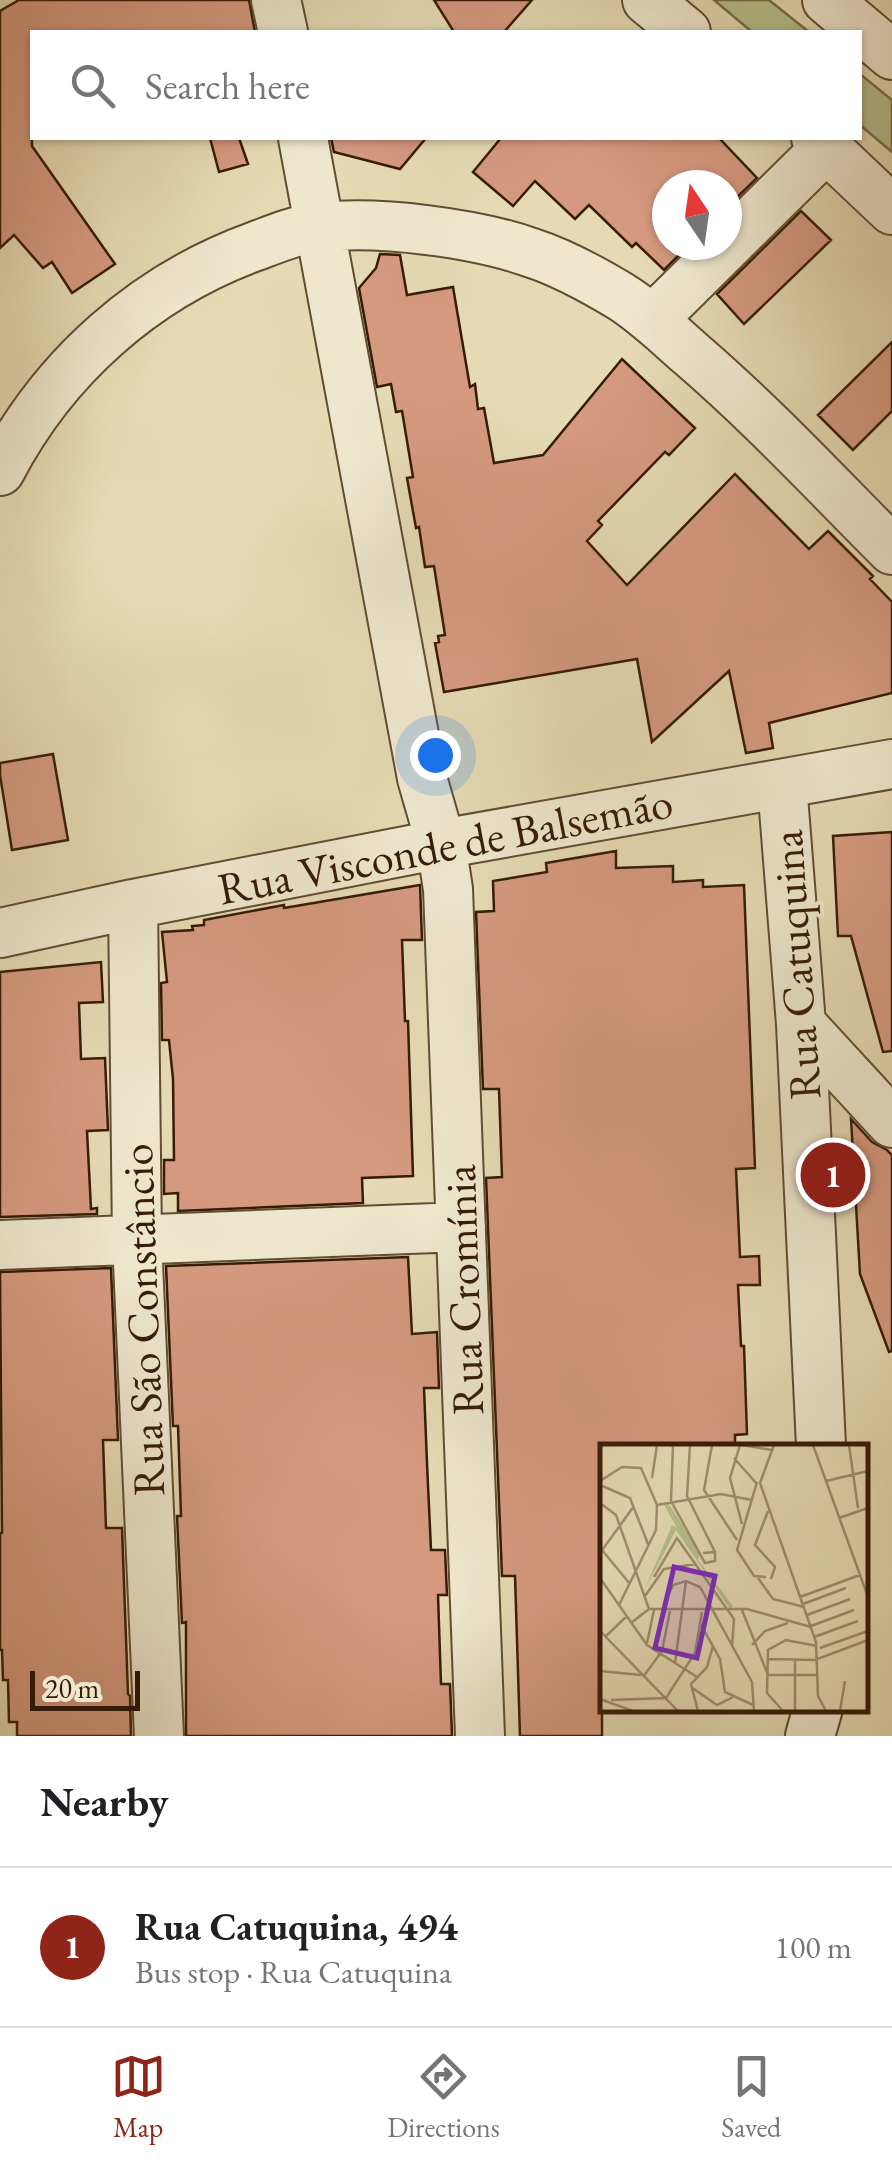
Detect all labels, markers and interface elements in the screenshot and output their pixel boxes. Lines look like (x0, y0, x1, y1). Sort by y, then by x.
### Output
search box (30, 30, 862, 140)
icon: search (65, 58, 120, 113)
text: Search here (145, 61, 310, 110)
north arrow (652, 170, 742, 260)
your location (410, 730, 461, 781)
street label: Rua Visconde de Balsemão (213, 772, 677, 918)
street label: Rua Catuquina (757, 828, 833, 1102)
pin: 1 (800, 1138, 866, 1212)
street label: Rua São Constâncio (107, 1143, 177, 1497)
street label: Rua Cromínia (430, 1164, 496, 1416)
inset map (600, 1444, 867, 1711)
scale bar (30, 1666, 140, 1710)
text: 20 m (45, 1670, 99, 1706)
text: Nearby (40, 1774, 169, 1829)
text: Rua Catuquina, 494 (135, 1902, 458, 1951)
text: 1 (64, 1926, 81, 1968)
text: 100 m (775, 1926, 852, 1968)
text: Bus stop · Rua Catuquina (135, 1951, 452, 1993)
tab: Map (111, 2049, 166, 2145)
tab: Directions (387, 2049, 500, 2145)
tab: Saved (721, 2049, 781, 2145)

